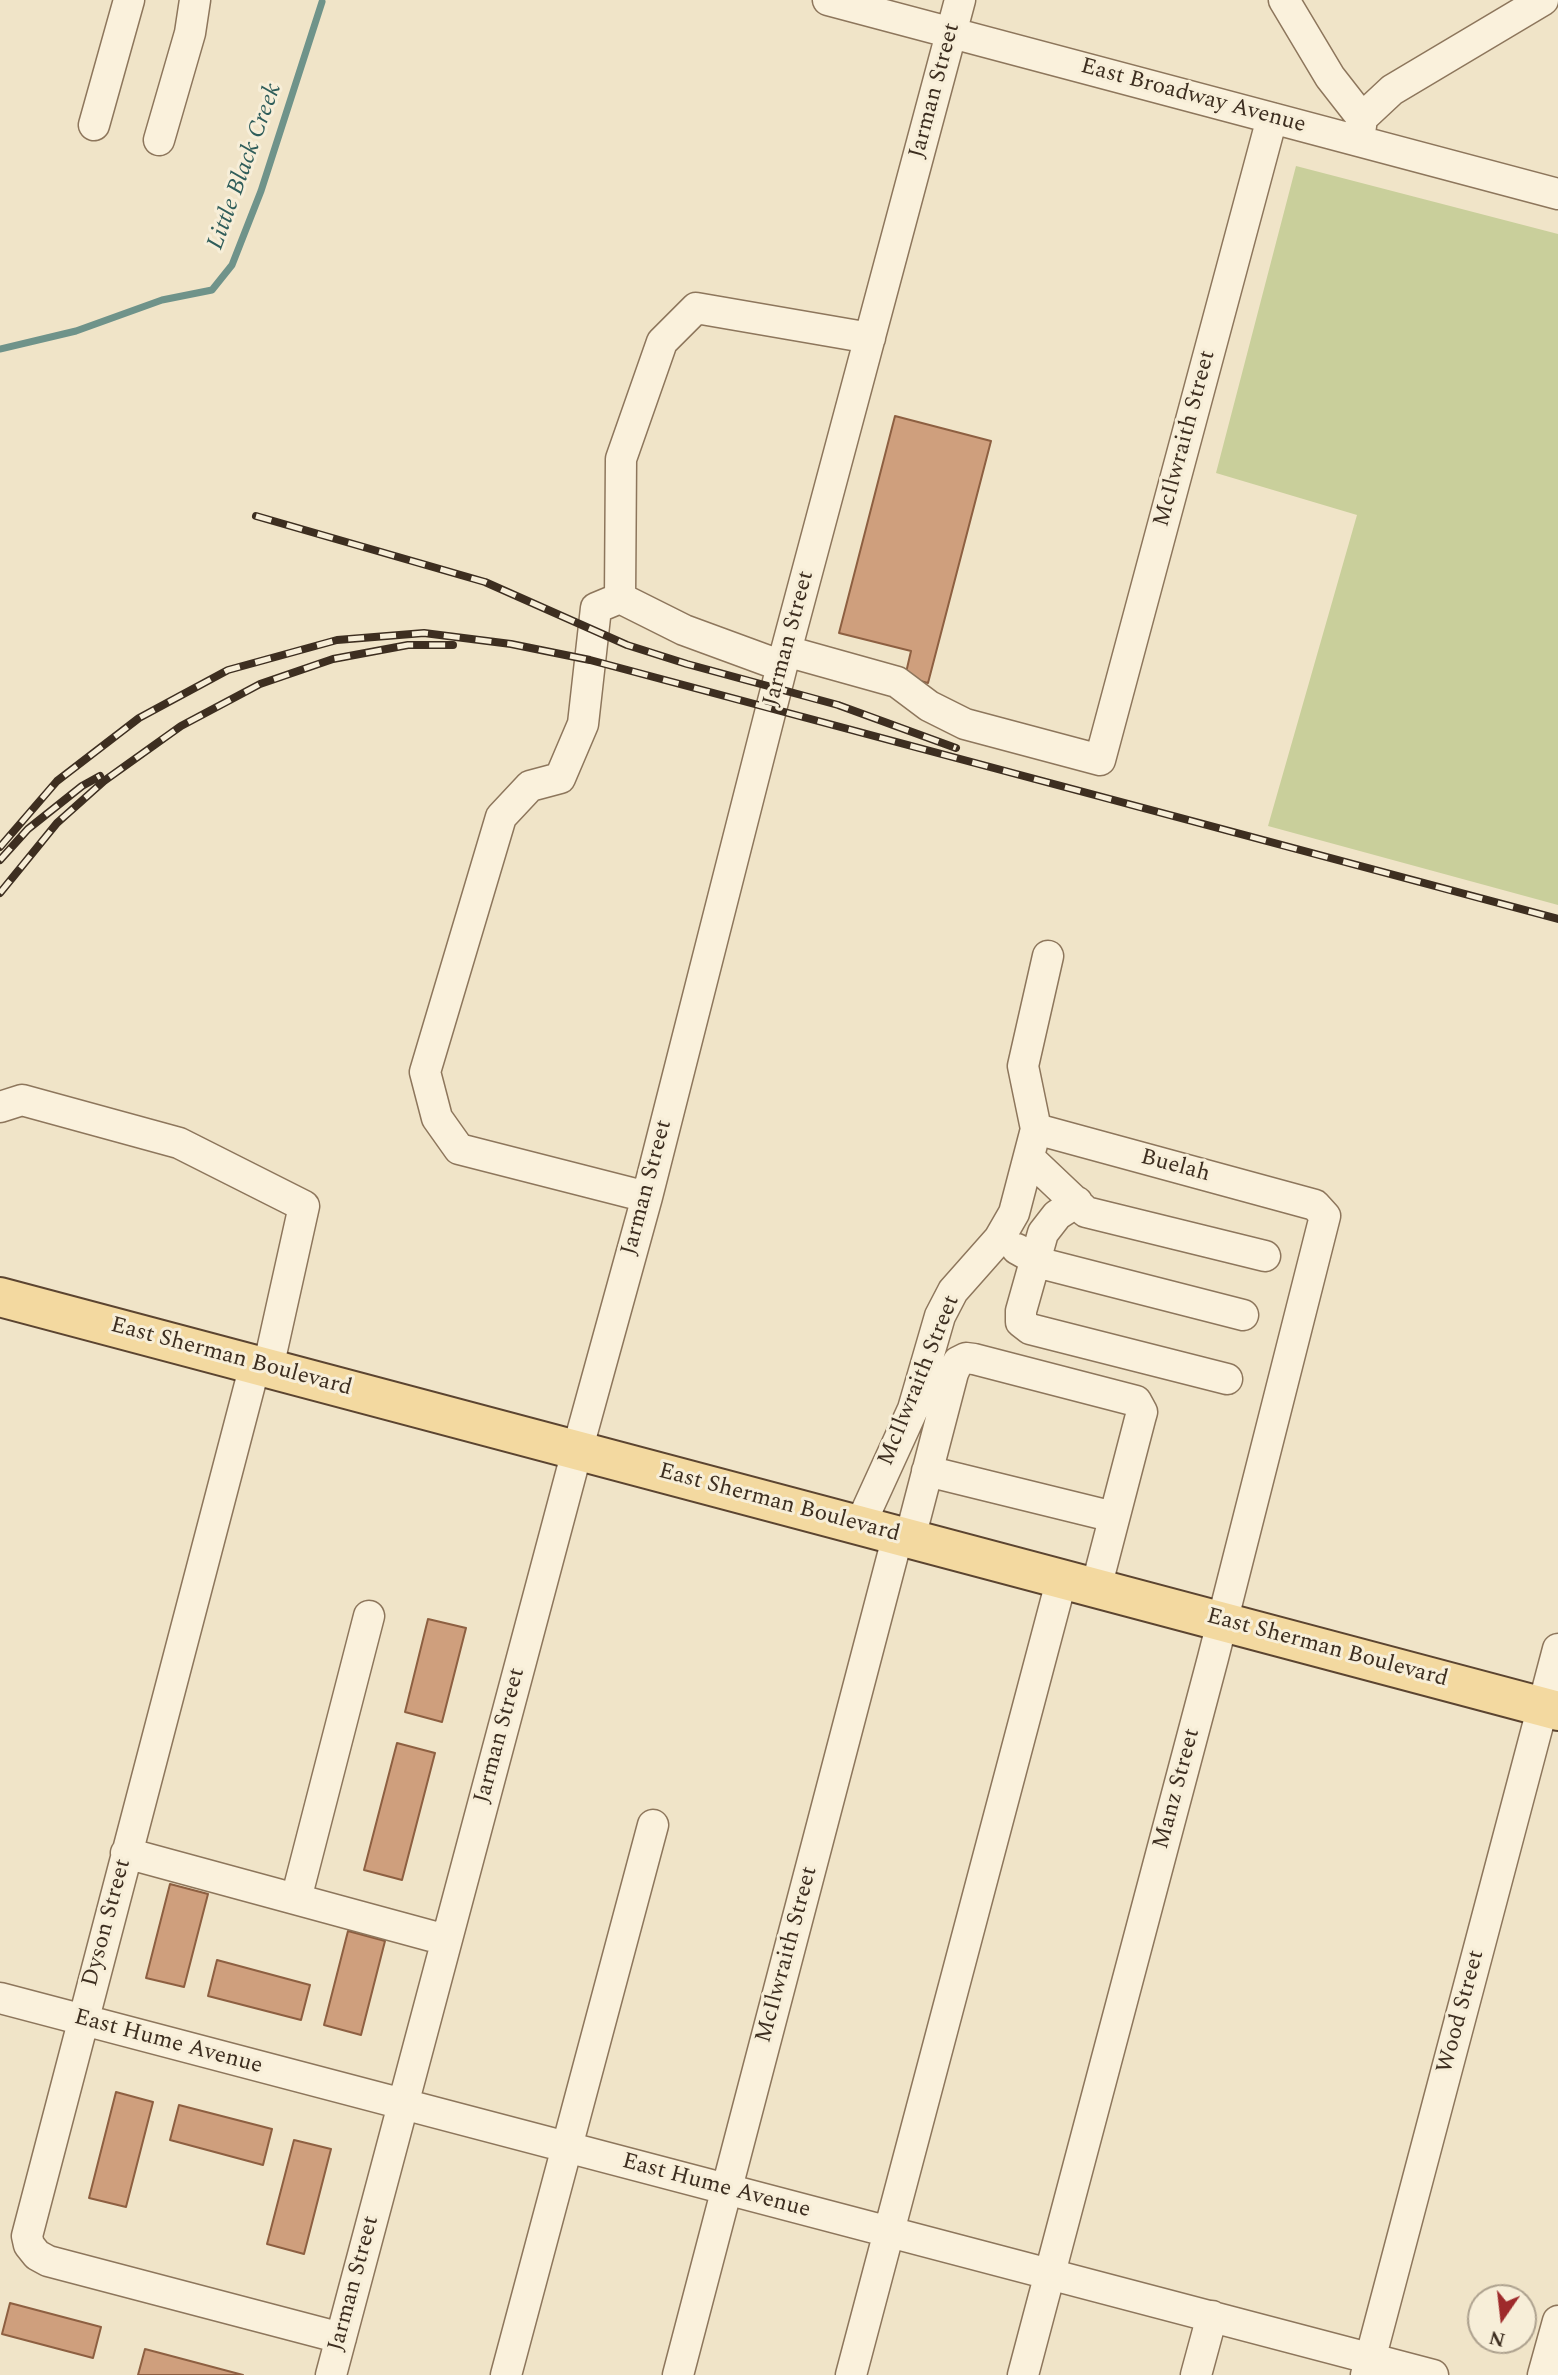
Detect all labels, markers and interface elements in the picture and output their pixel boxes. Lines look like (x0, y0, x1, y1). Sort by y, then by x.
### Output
street label: Jarman Street (905, 20, 967, 162)
street label: East Broadway Avenue (1077, 54, 1309, 140)
water label: Little Black Creek (203, 80, 289, 254)
street label: McIlwraith Street (1149, 348, 1223, 530)
street label: Jarman Street (759, 568, 821, 710)
street label: Jarman Street (617, 1117, 679, 1259)
street label: Buelah (1137, 1145, 1213, 1189)
street label: McIlwraith Street (873, 1292, 967, 1470)
street label: East Sherman Boulevard (107, 1312, 355, 1404)
street label: East Sherman Boulevard (655, 1458, 903, 1550)
street label: East Sherman Boulevard (1203, 1603, 1451, 1695)
street label: Jarman Street (470, 1665, 532, 1807)
street label: Manz Street (1149, 1726, 1207, 1852)
street label: Dyson Street (78, 1856, 138, 1990)
street label: McIlwraith Street (751, 1864, 825, 2046)
street label: Wood Street (1432, 1948, 1492, 2076)
street label: East Hume Avenue (71, 2005, 265, 2081)
street label: East Hume Avenue (619, 2149, 813, 2225)
street label: Jarman Street (324, 2213, 386, 2355)
north arrow (1467, 2284, 1537, 2354)
text: N (1486, 2322, 1508, 2354)

